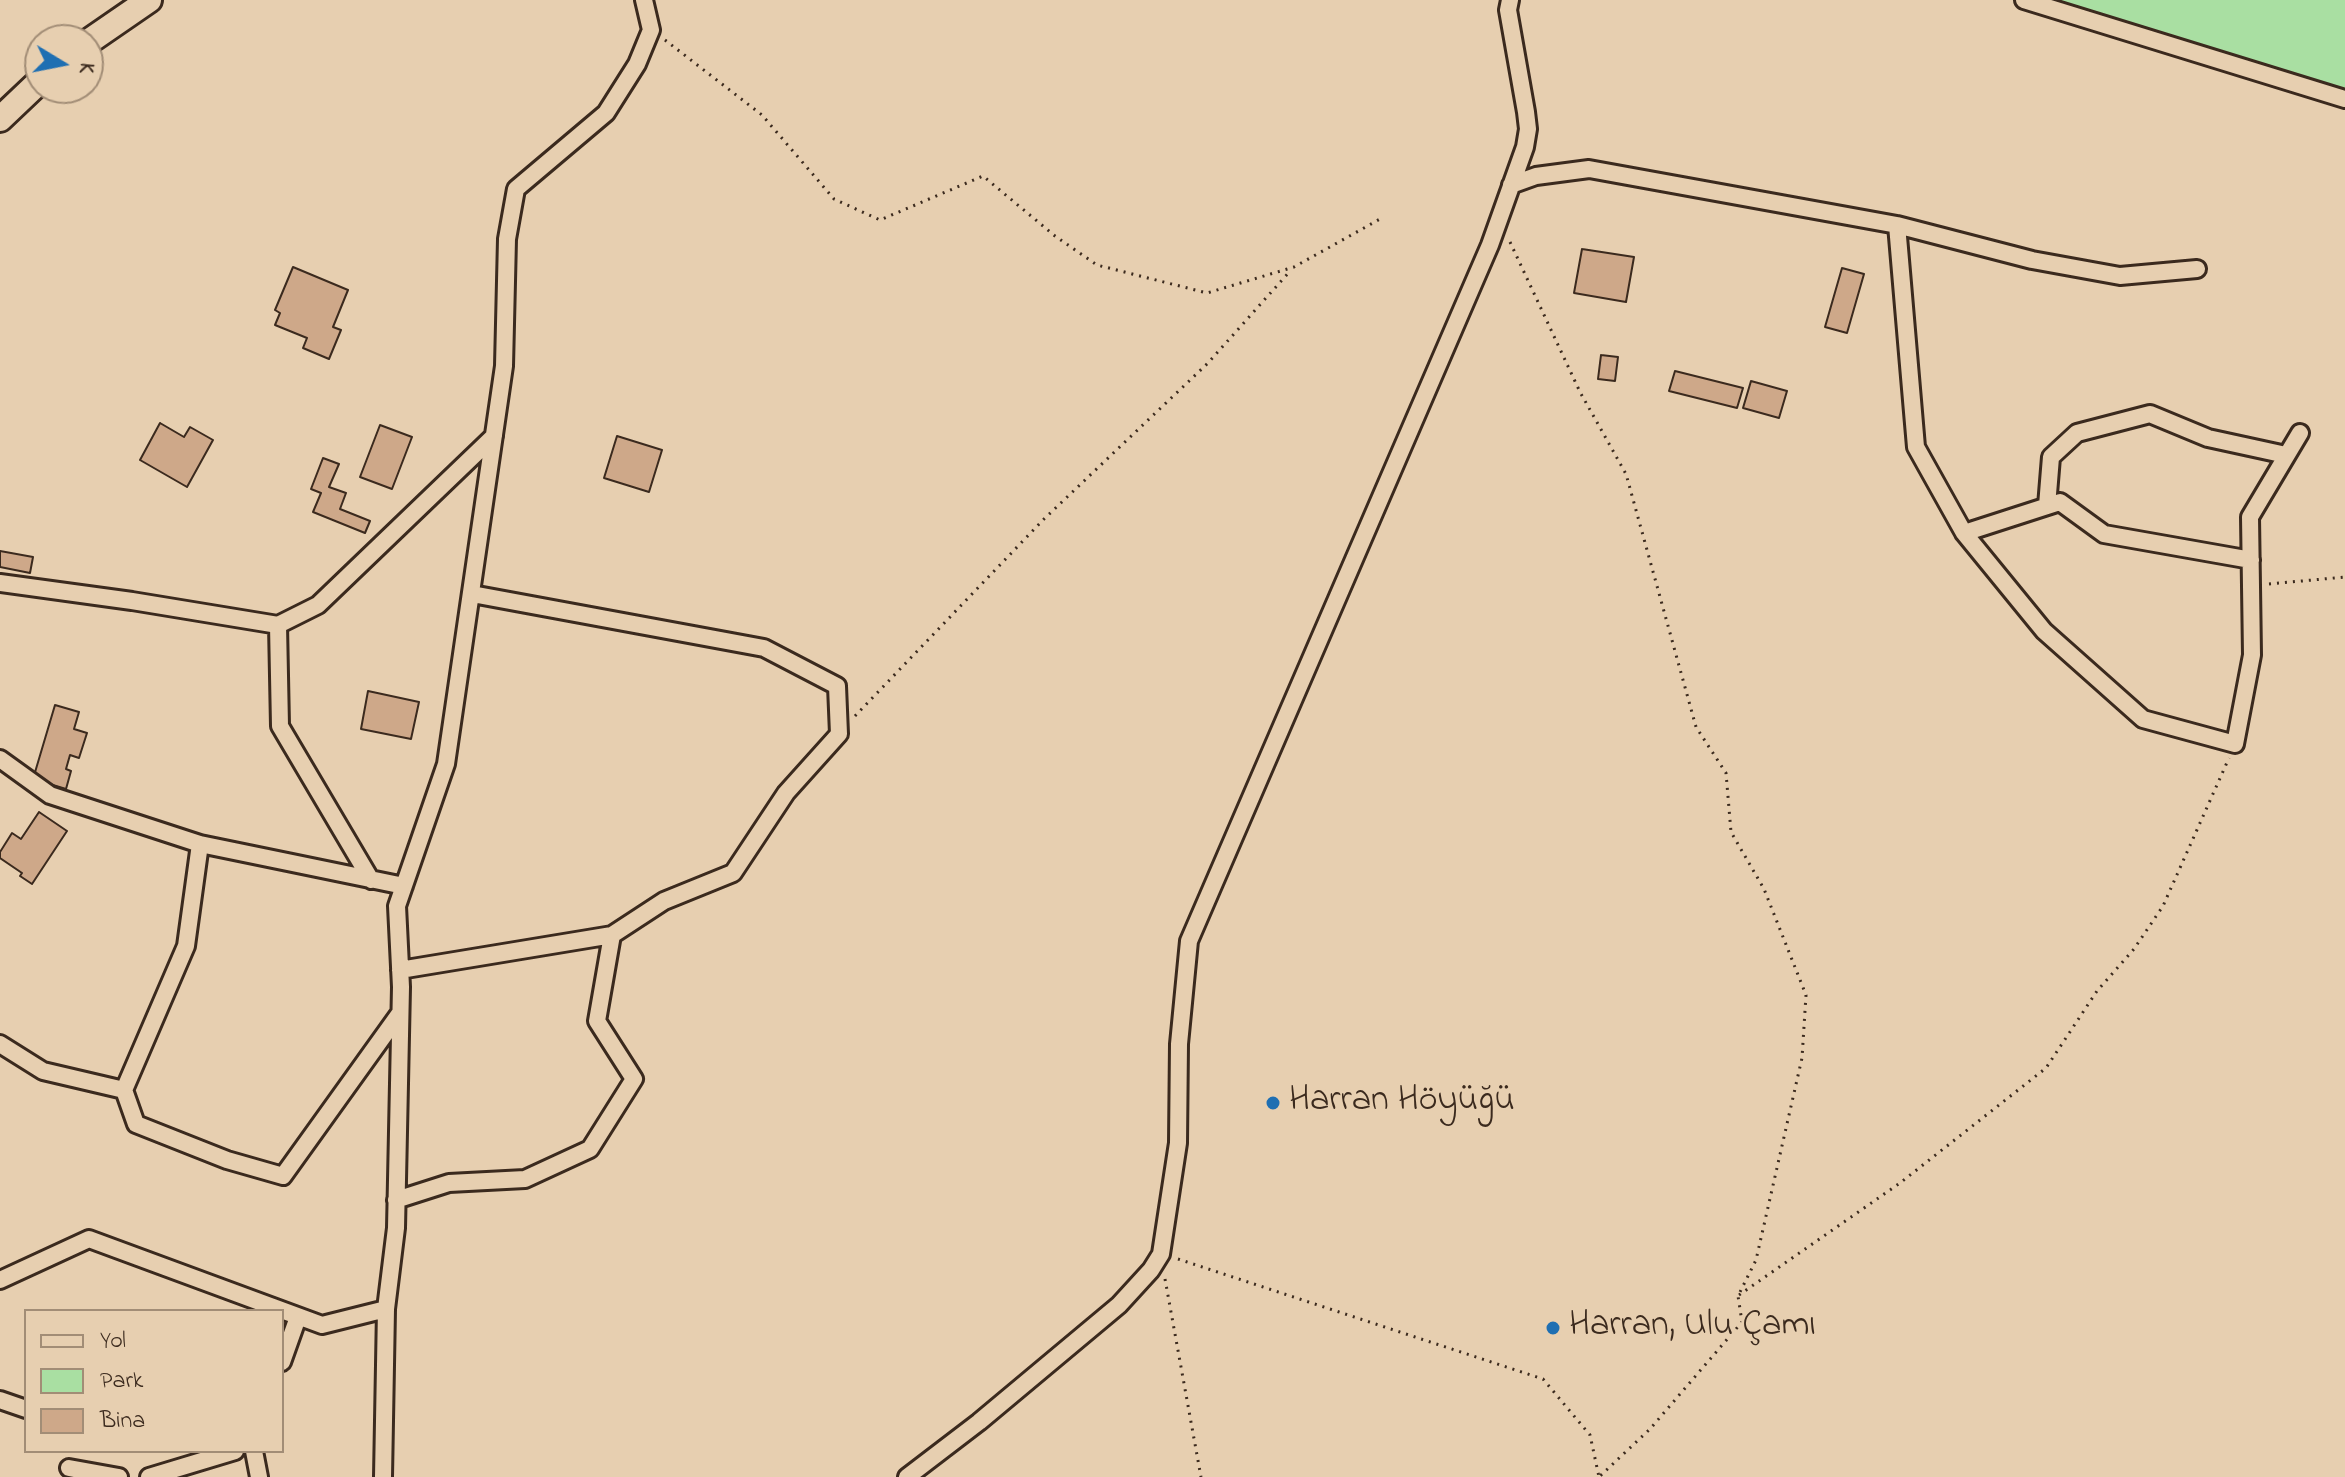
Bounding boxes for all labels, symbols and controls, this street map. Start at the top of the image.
north arrow [24,24,104,104]
text: K [69,60,102,76]
place label: Harran Höyüğü [1289,1081,1515,1125]
marker: Harran Höyüğü [1264,1094,1282,1112]
place label: Harran, Ulu Çamı [1569,1306,1816,1350]
legend [24,1309,284,1453]
marker: Harran, Ulu Çamı [1544,1319,1562,1337]
text: Yol [100,1324,126,1359]
text: Park [100,1364,143,1399]
text: Bina [100,1404,145,1439]

